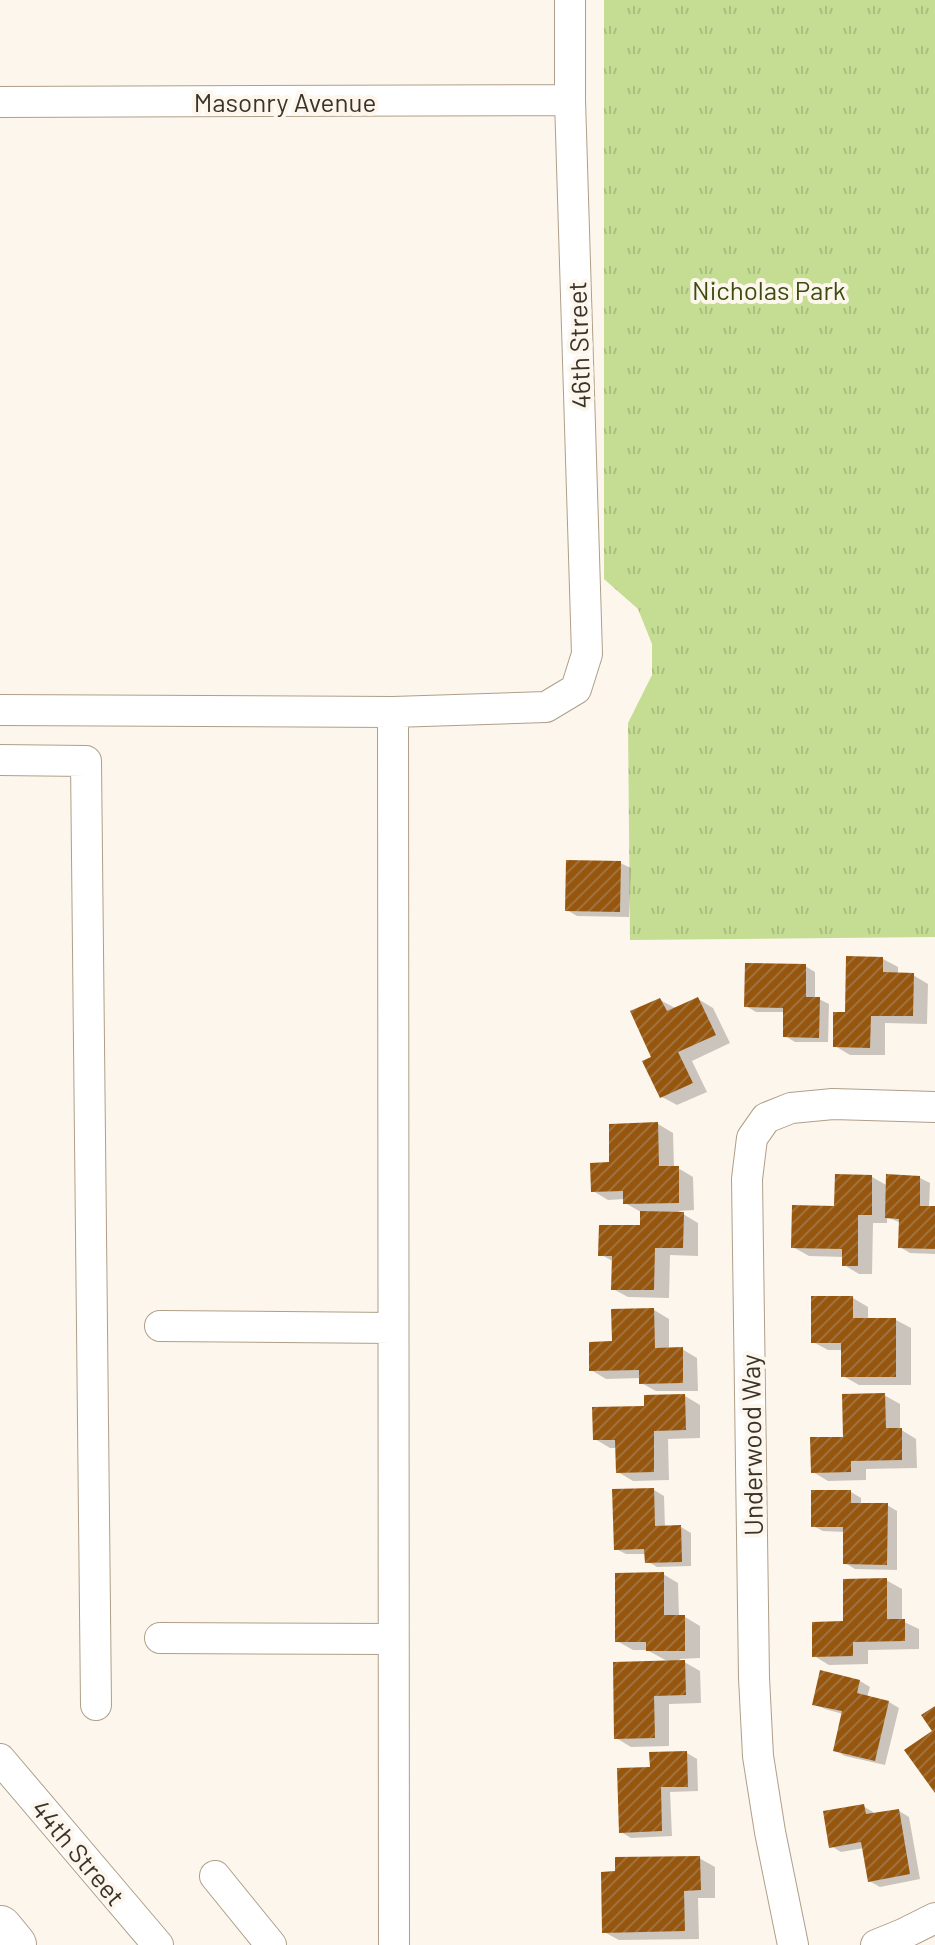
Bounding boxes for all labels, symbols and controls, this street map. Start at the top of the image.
street label: Masonry Avenue [194,86,376,117]
park label: Nicholas Park [692,274,846,305]
street label: 46th Street [560,281,596,409]
street label: Underwood Way [734,1354,768,1536]
street label: 44th Street [26,1793,132,1911]

